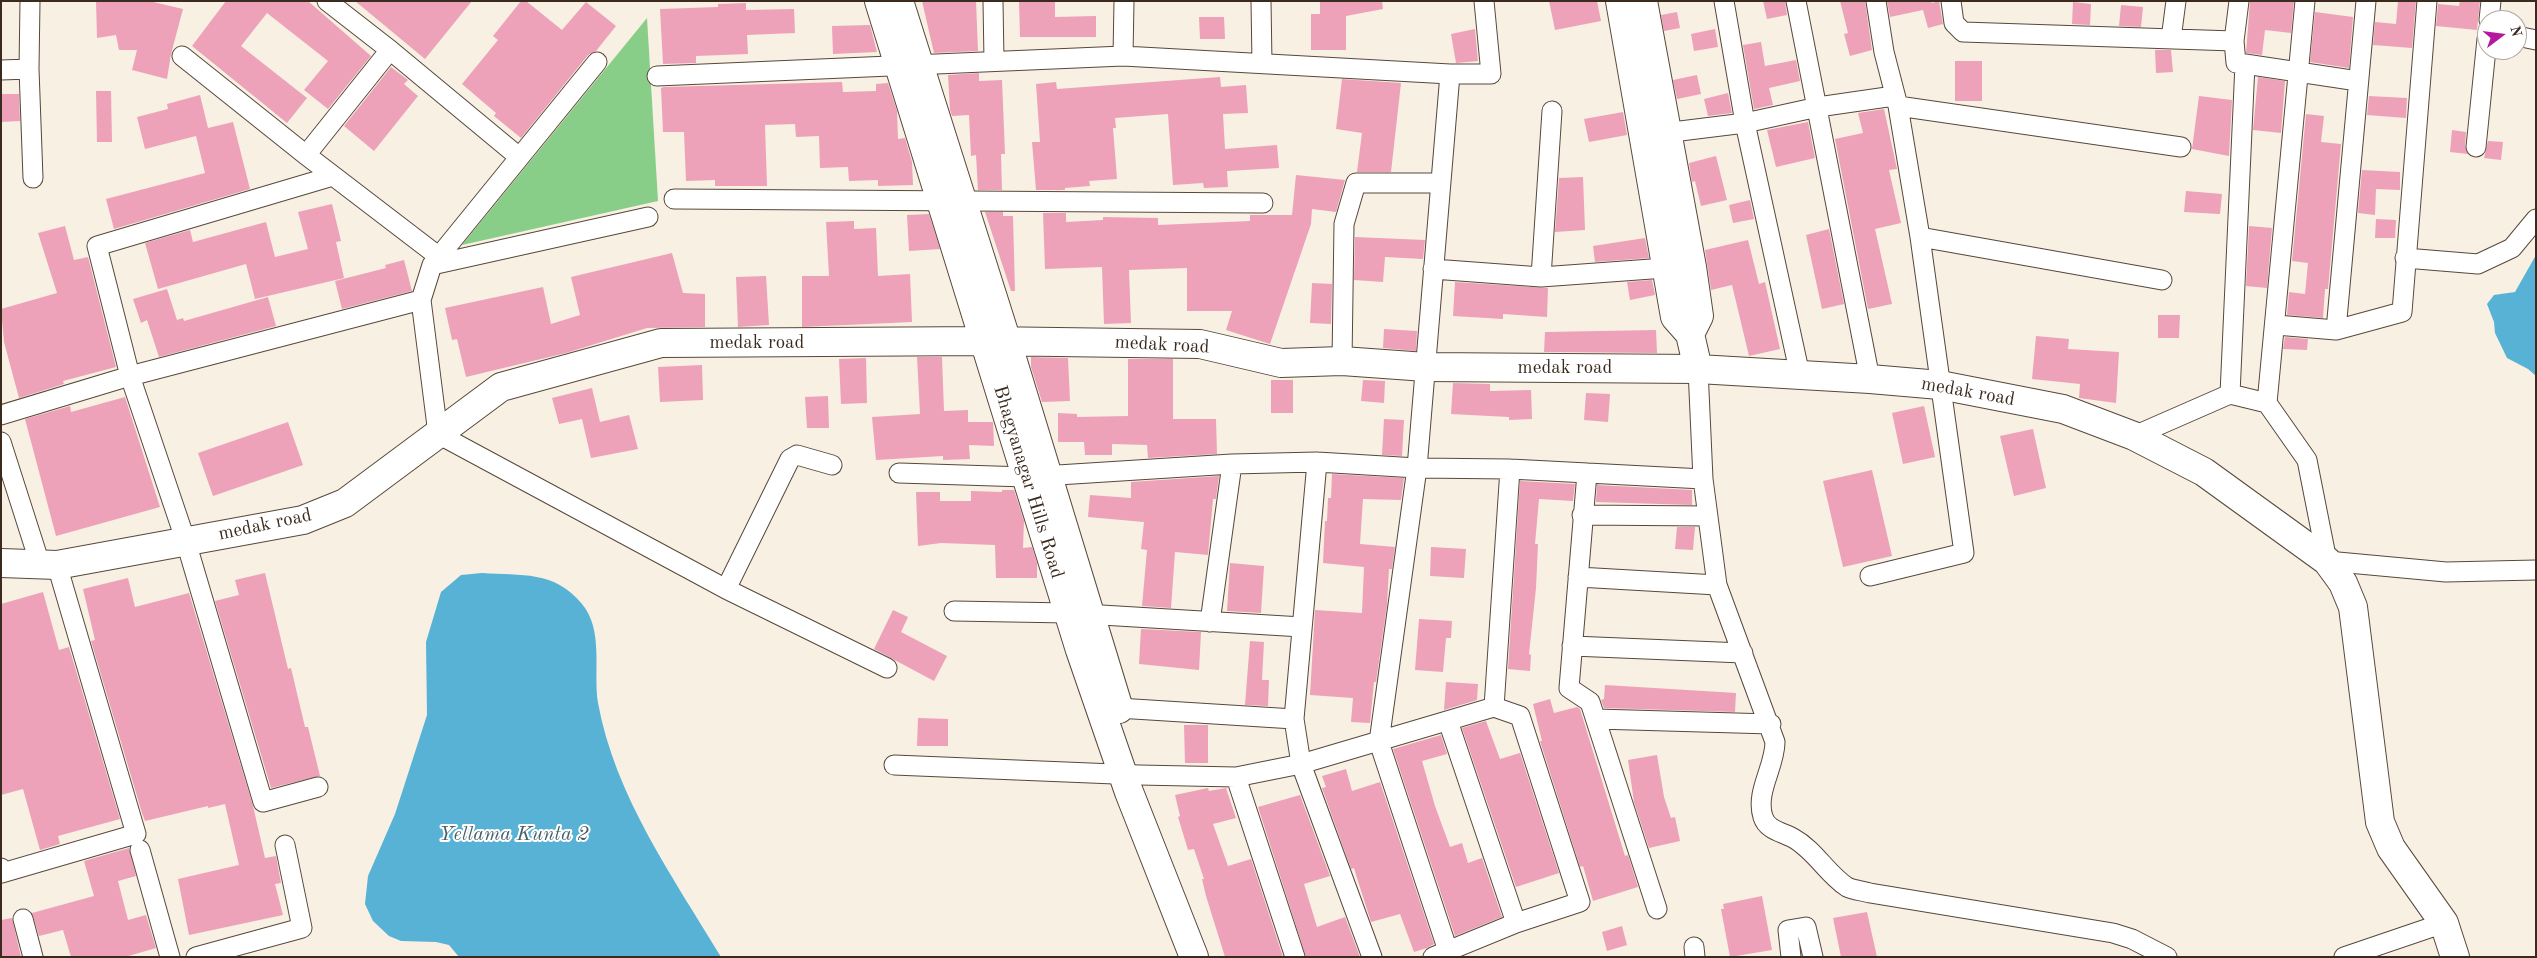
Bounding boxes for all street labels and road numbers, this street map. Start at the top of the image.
street label: medak road [1114,331,1210,359]
street label: medak road [710,332,804,354]
street label: medak road [1518,357,1612,379]
street label: medak road [1919,373,2017,411]
street label: Bhagyanagar Hills Road [988,383,1068,581]
street label: medak road [216,504,314,546]

